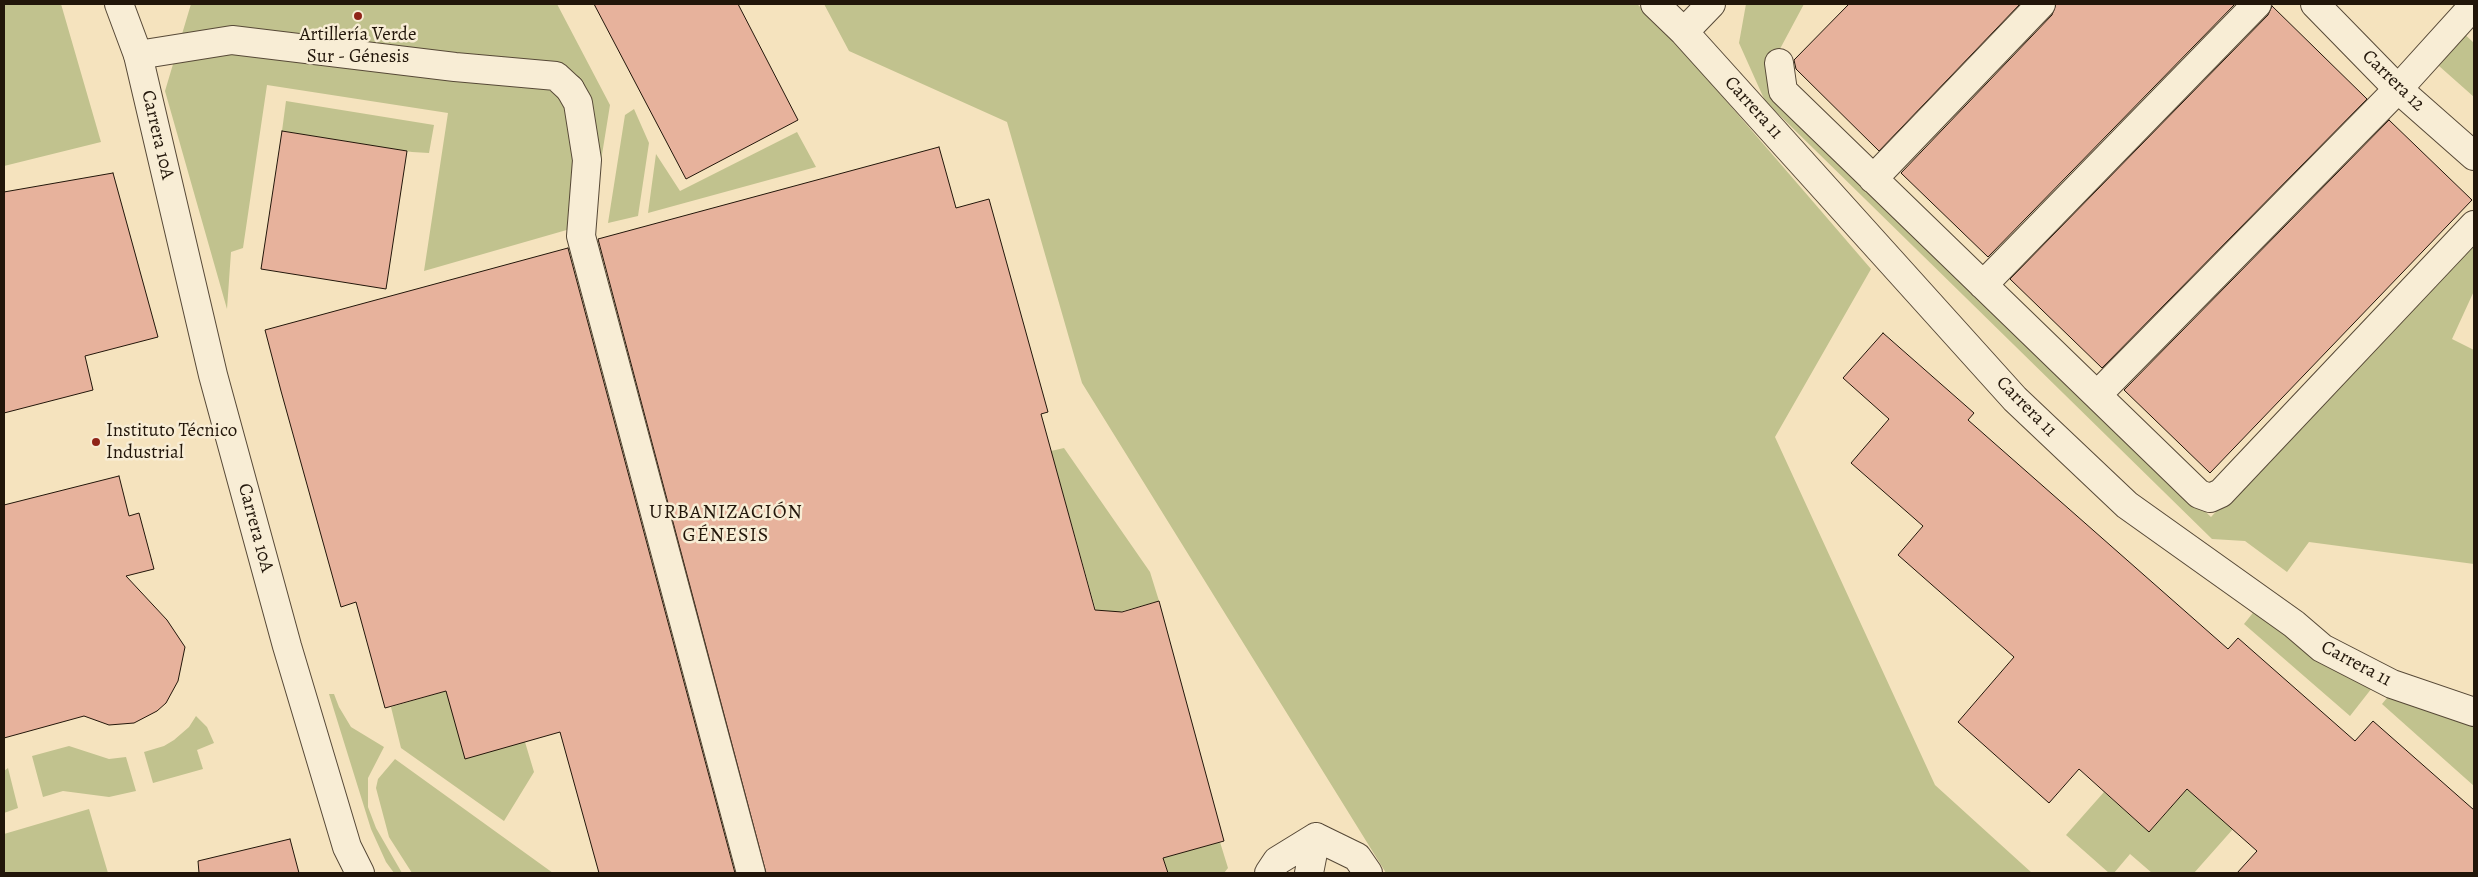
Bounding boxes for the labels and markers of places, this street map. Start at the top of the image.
marker: Artillería Verde Sur - Génesis [352,10,364,22]
place label: Artillería Verde Sur - Génesis [299,24,417,68]
place label: Instituto Técnico Industrial [106,420,237,464]
marker: Instituto Técnico Industrial [90,436,102,448]

